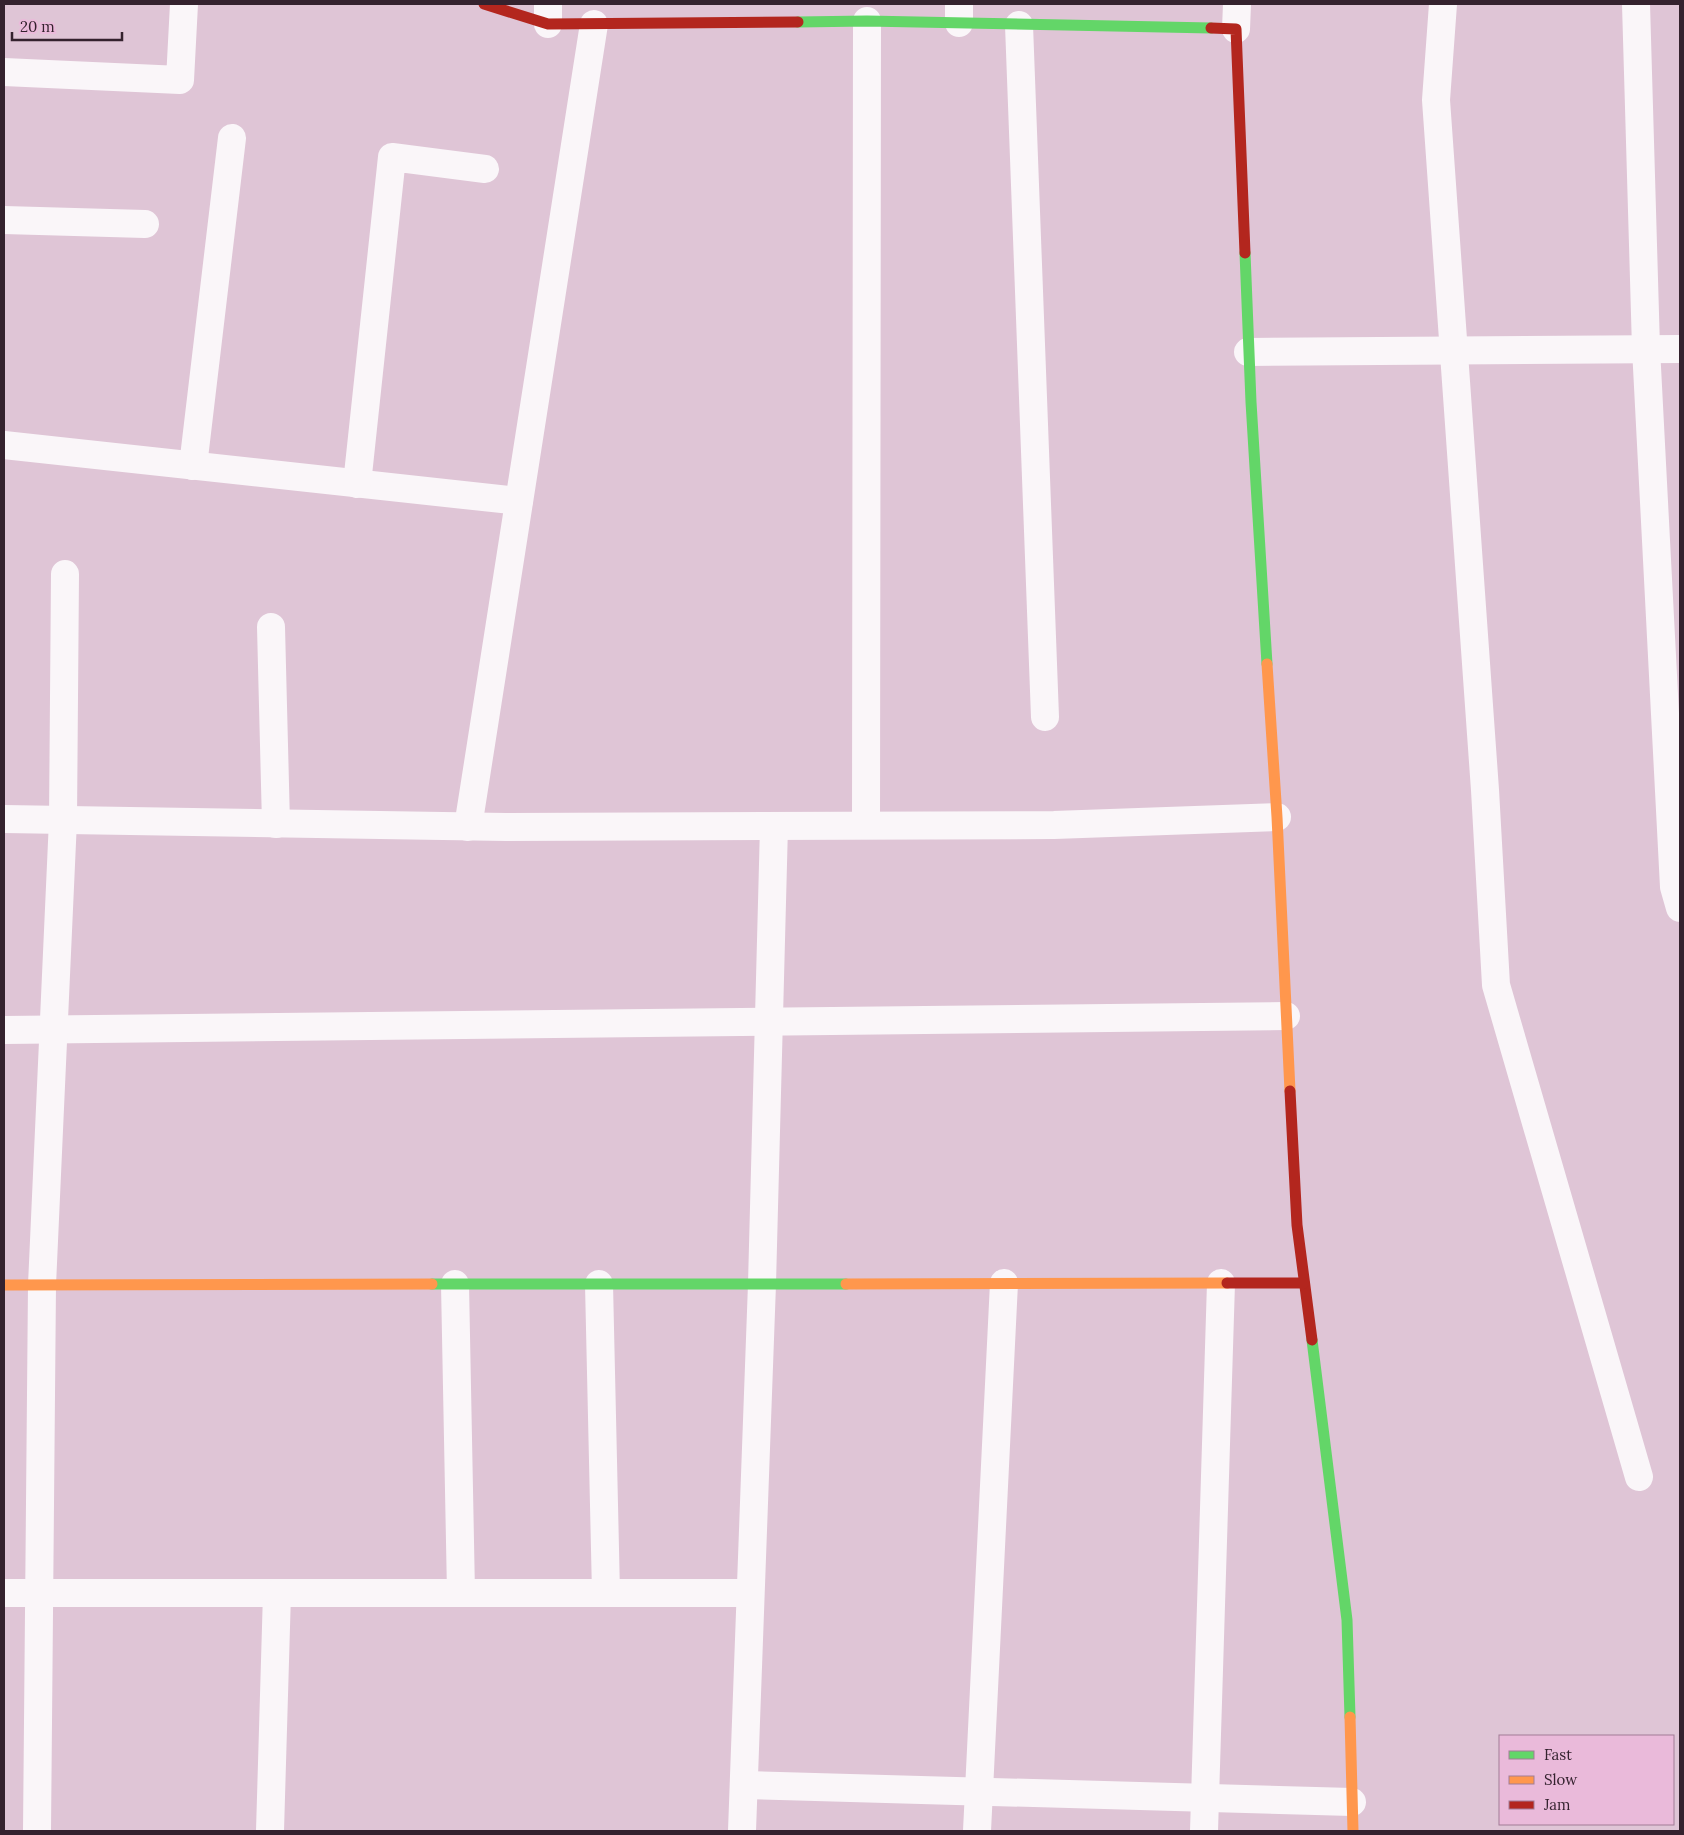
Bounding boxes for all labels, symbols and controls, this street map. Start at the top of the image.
scale bar [12,10,122,42]
text: 20 m [20,17,55,36]
legend [1499,1735,1674,1825]
text: Fast [1544,1745,1572,1764]
text: Slow [1544,1770,1577,1789]
text: Jam [1543,1795,1571,1814]

